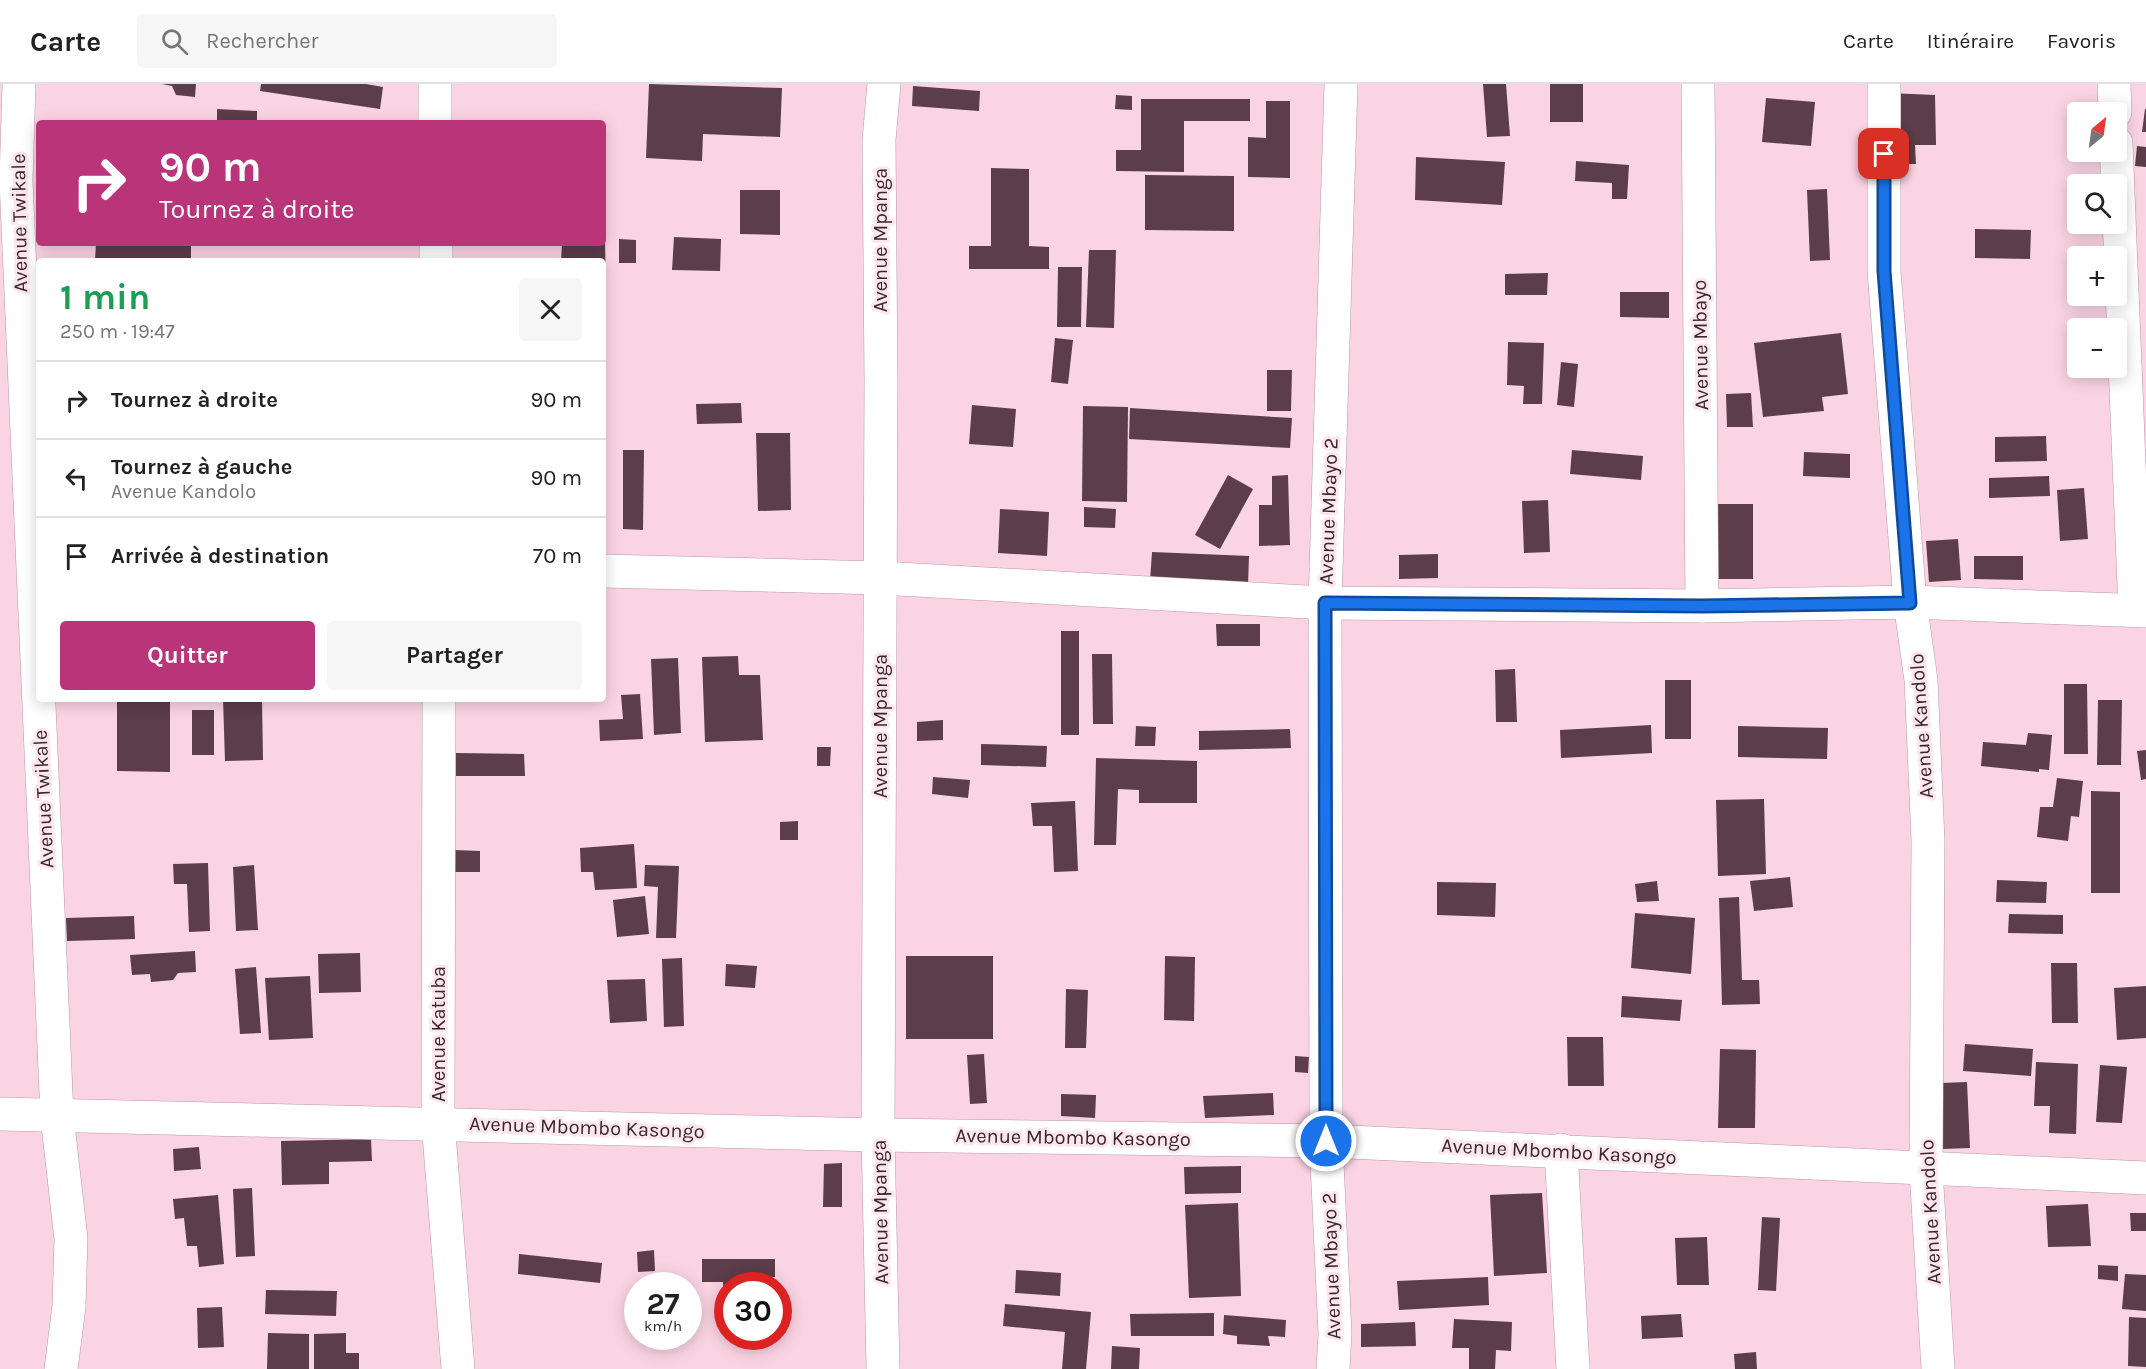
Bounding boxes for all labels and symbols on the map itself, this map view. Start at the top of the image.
north arrow [2067,102,2127,162]
pin [1858,128,1909,179]
street label: Avenue Twikale [7,153,32,293]
street label: Avenue Mpanga [869,168,892,312]
street label: Avenue Mbayo [1688,279,1713,410]
street label: Avenue Mbayo 2 [1314,437,1343,585]
street label: Avenue Kandolo [1905,653,1938,799]
street label: Avenue Mpanga [869,654,892,798]
street label: Avenue Twikale [28,729,59,869]
street label: Avenue Katuba [427,966,450,1102]
position arrow [1294,1109,1358,1173]
street label: Avenue Mbombo Kasongo [469,1112,705,1143]
street label: Avenue Mbombo Kasongo [955,1124,1191,1151]
street label: Avenue Mbombo Kasongo [1441,1134,1677,1169]
street label: Avenue Kandolo [1915,1139,1946,1285]
street label: Avenue Mpanga [868,1140,893,1284]
street label: Avenue Mbayo 2 [1317,1192,1346,1340]
speed limit sign: 30 [714,1272,792,1350]

